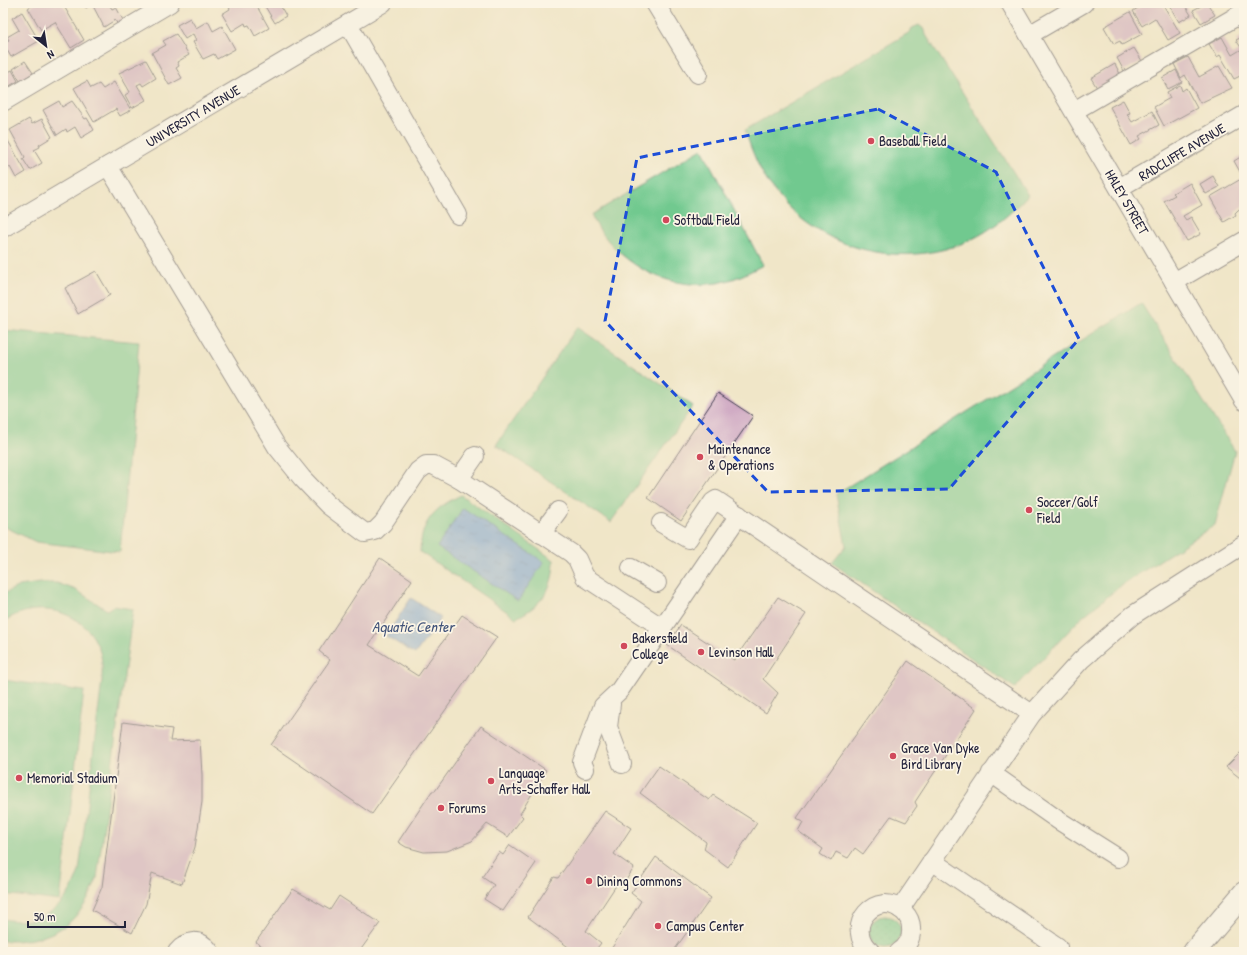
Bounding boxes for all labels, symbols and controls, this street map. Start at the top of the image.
north arrow [26,26,66,66]
text: N [45,47,57,62]
street label: UNIVERSITY AVENUE [142,80,243,151]
street label: RADCLIFFE AVENUE [1135,118,1229,185]
place label: Baseball Field [879,131,947,150]
marker: Baseball Field [866,136,876,146]
street label: HALEY STREET [1101,166,1154,238]
place label: Softball Field [674,210,740,229]
marker: Softball Field [661,215,671,225]
place label: Maintenance & Operations [708,439,774,475]
marker: Maintenance & Operations [695,452,705,462]
place label: Soccer/Golf Field [1036,492,1098,527]
marker: Soccer/Golf Field [1024,505,1034,515]
water label: Aquatic Center [372,616,456,637]
place label: Bakersfield College [632,628,688,664]
marker: Bakersfield College [619,641,629,651]
place label: Levinson Hall [709,642,774,661]
marker: Levinson Hall [696,647,706,657]
place label: Grace Van Dyke Bird Library [901,738,980,774]
marker: Grace Van Dyke Bird Library [888,751,898,761]
place label: Language Arts-Schaffer Hall [499,763,591,798]
place label: Memorial Stadium [27,768,117,787]
marker: Memorial Stadium [14,773,24,783]
marker: Language Arts-Schaffer Hall [486,776,496,786]
place label: Forums [448,798,486,817]
marker: Forums [436,803,446,813]
place label: Dining Commons [597,871,682,891]
marker: Dining Commons [584,876,594,886]
scale bar [28,903,125,929]
text: 50 m [34,908,55,925]
place label: Campus Center [666,916,745,936]
marker: Campus Center [653,921,663,931]

